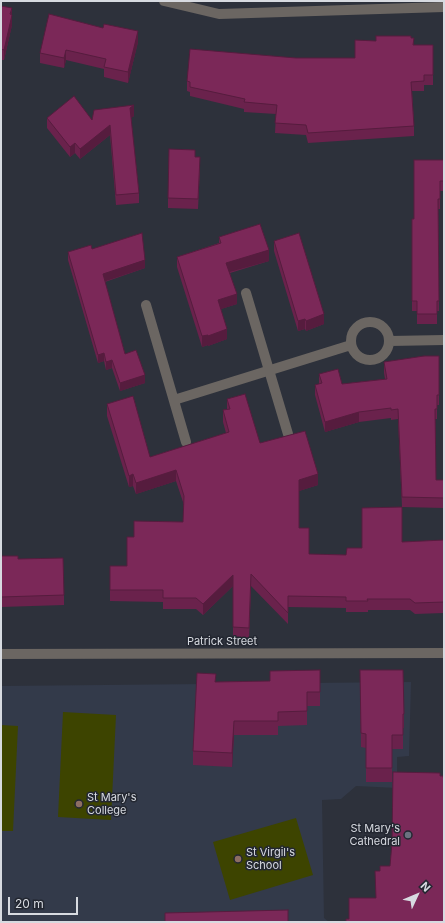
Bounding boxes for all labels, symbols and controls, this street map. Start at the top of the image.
street label: Patrick Street [187,635,257,649]
place label: St Mary's College [87,791,136,817]
marker: St Mary's College [74,799,84,809]
place label: St Mary's Cathedral [350,822,400,848]
marker: St Mary's Cathedral [403,830,413,840]
place label: St Virgil's School [246,846,295,872]
marker: St Virgil's School [233,854,243,864]
north arrow [397,875,437,915]
text: N [418,879,434,895]
scale bar [10,889,80,915]
text: 20 m [15,896,44,911]

